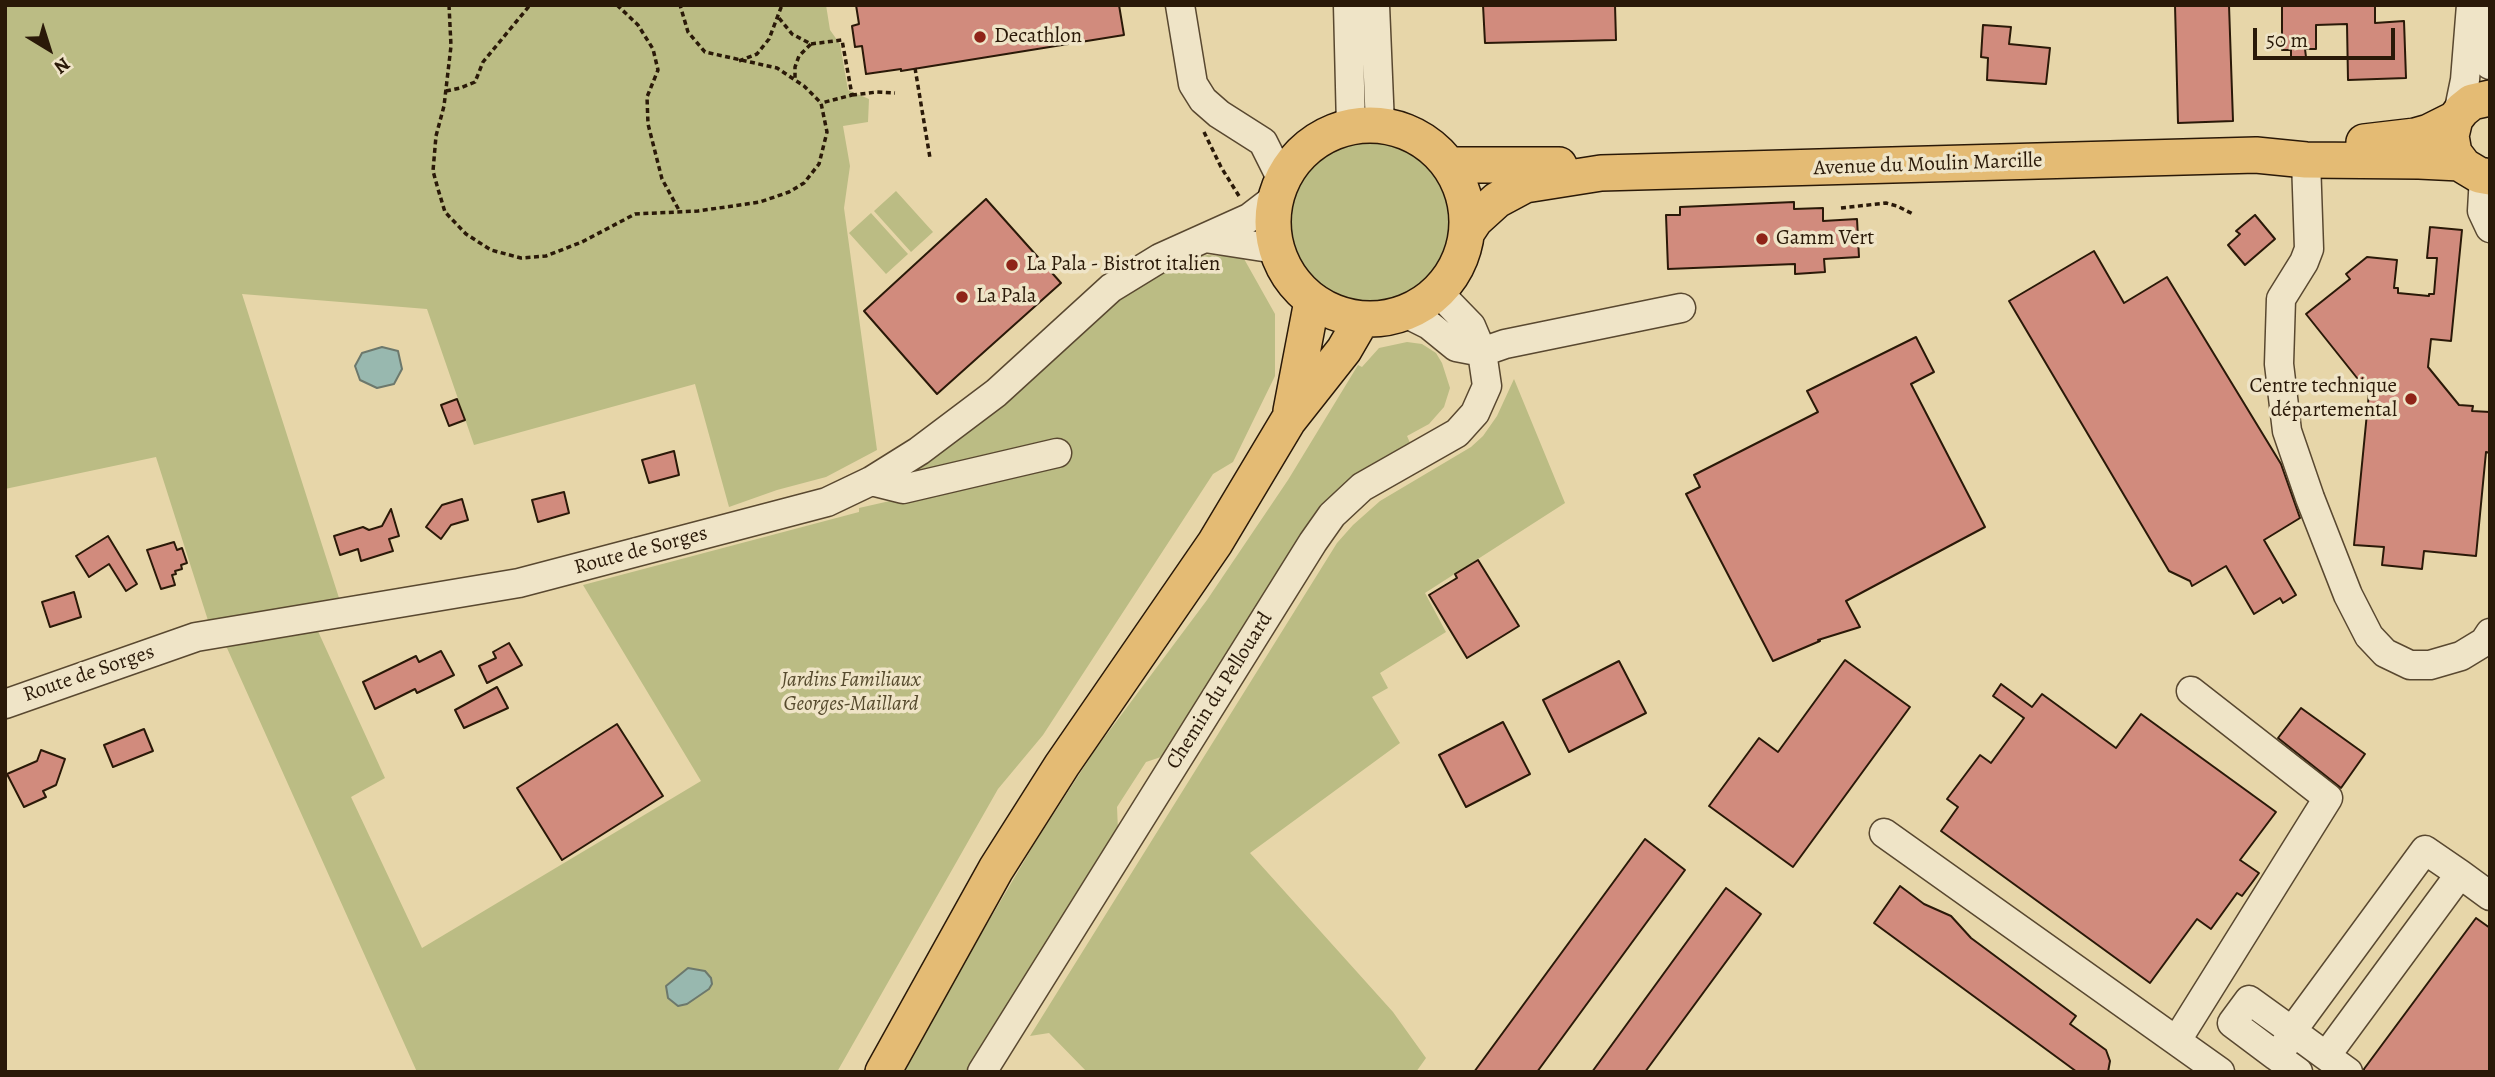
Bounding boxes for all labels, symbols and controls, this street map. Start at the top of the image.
north arrow [14,14,84,84]
scale bar [2257,14,2399,58]
place label: Decathlon [994,24,1082,50]
text: 50 m [2266,26,2308,54]
marker: Decathlon [972,29,988,45]
text: N [48,51,75,80]
street label: Avenue du Moulin Marcille [1813,148,2043,182]
place label: Gamm Vert [1776,226,1874,252]
marker: Gamm Vert [1754,231,1770,247]
place label: La Pala - Bistrot italien [1026,252,1220,278]
marker: La Pala - Bistrot italien [1004,257,1020,273]
place label: La Pala [976,284,1036,310]
marker: La Pala [954,289,970,305]
place label: Centre technique départemental [2250,374,2397,424]
marker: Centre technique départemental [2403,391,2419,407]
street label: Route de Sorges [572,521,710,581]
street label: Chemin du Pellouard [1161,608,1279,774]
street label: Route de Sorges [20,640,158,708]
park label: Jardins Familiaux Georges-Maillard [781,668,921,718]

